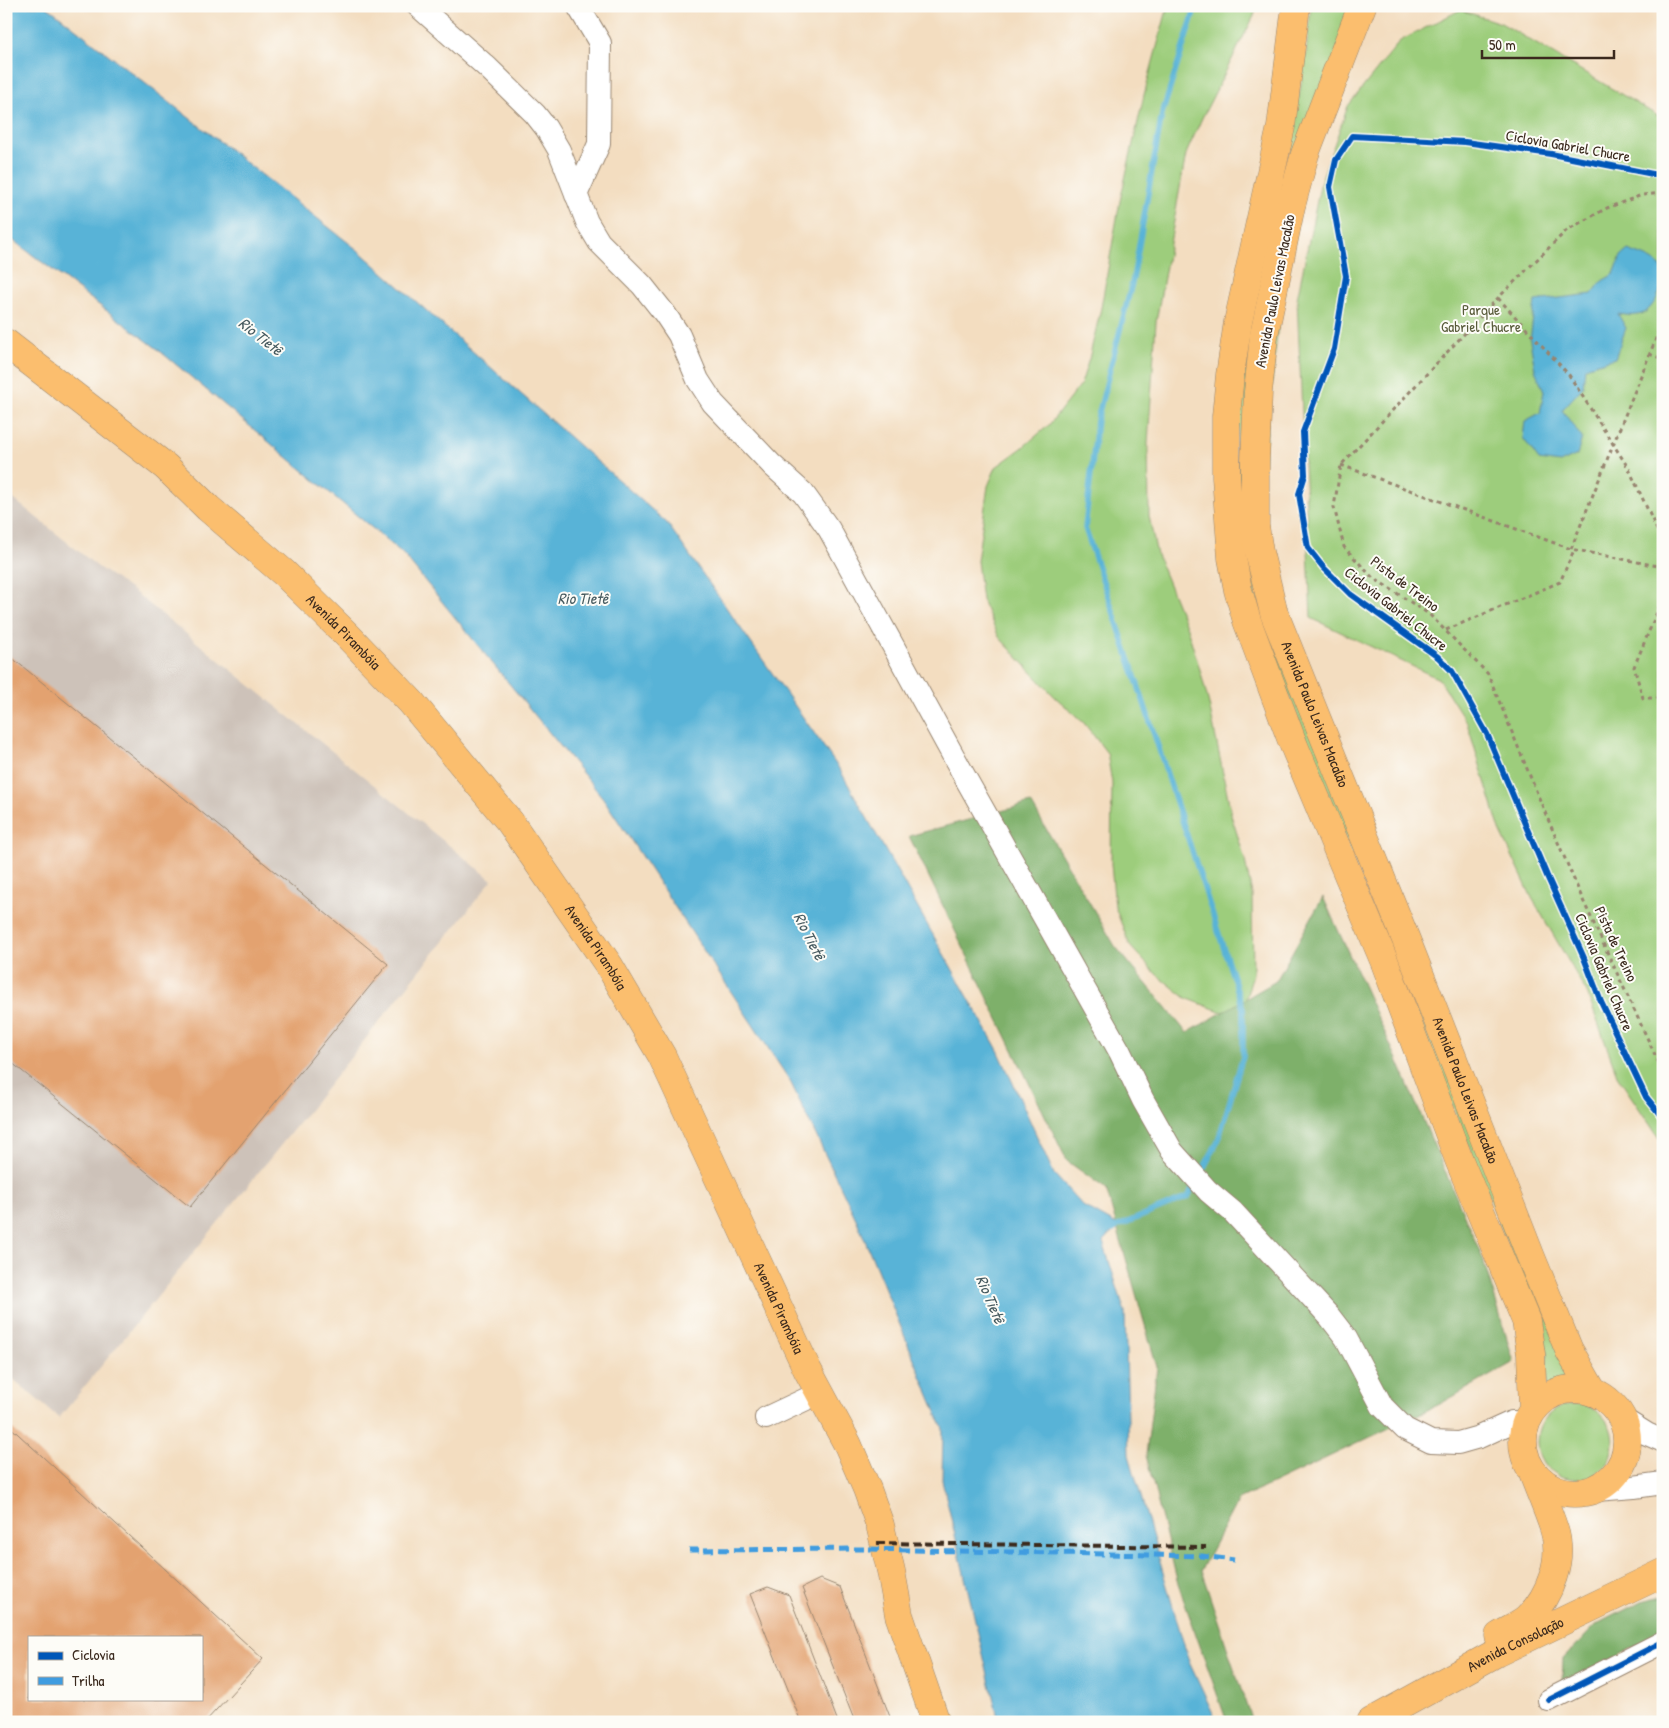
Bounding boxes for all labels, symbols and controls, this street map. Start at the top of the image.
scale bar [1482,28,1614,60]
text: 50 m [1489,34,1516,55]
street label: Ciclovia Gabriel Chucre [1504,124,1632,167]
street label: Avenida Paulo Leivas Macalão [1249,213,1300,369]
park label: Parque Gabriel Chucre [1441,299,1521,337]
water label: Rio Tietê [234,312,289,361]
street label: Pista de Treino [1367,551,1444,616]
street label: Ciclovia Gabriel Chucre [1340,562,1452,656]
water label: Rio Tietê [558,587,610,609]
street label: Avenida Pirambóia [302,589,386,674]
street label: Avenida Paulo Leivas Macalão [1276,638,1354,790]
street label: Avenida Pirambóia [560,900,632,994]
street label: Pista de Treino [1590,903,1643,985]
water label: Rio Tietê [789,909,832,965]
street label: Ciclovia Gabriel Chucre [1570,910,1639,1034]
street label: Avenida Paulo Leivas Macalão [1428,1014,1504,1166]
street label: Avenida Pirambóia [749,1259,810,1357]
water label: Rio Tietê [971,1272,1012,1328]
street label: Avenida Consolação [1463,1611,1567,1677]
legend [28,1636,202,1700]
text: Ciclovia [72,1644,115,1665]
text: Trilha [72,1670,104,1691]

